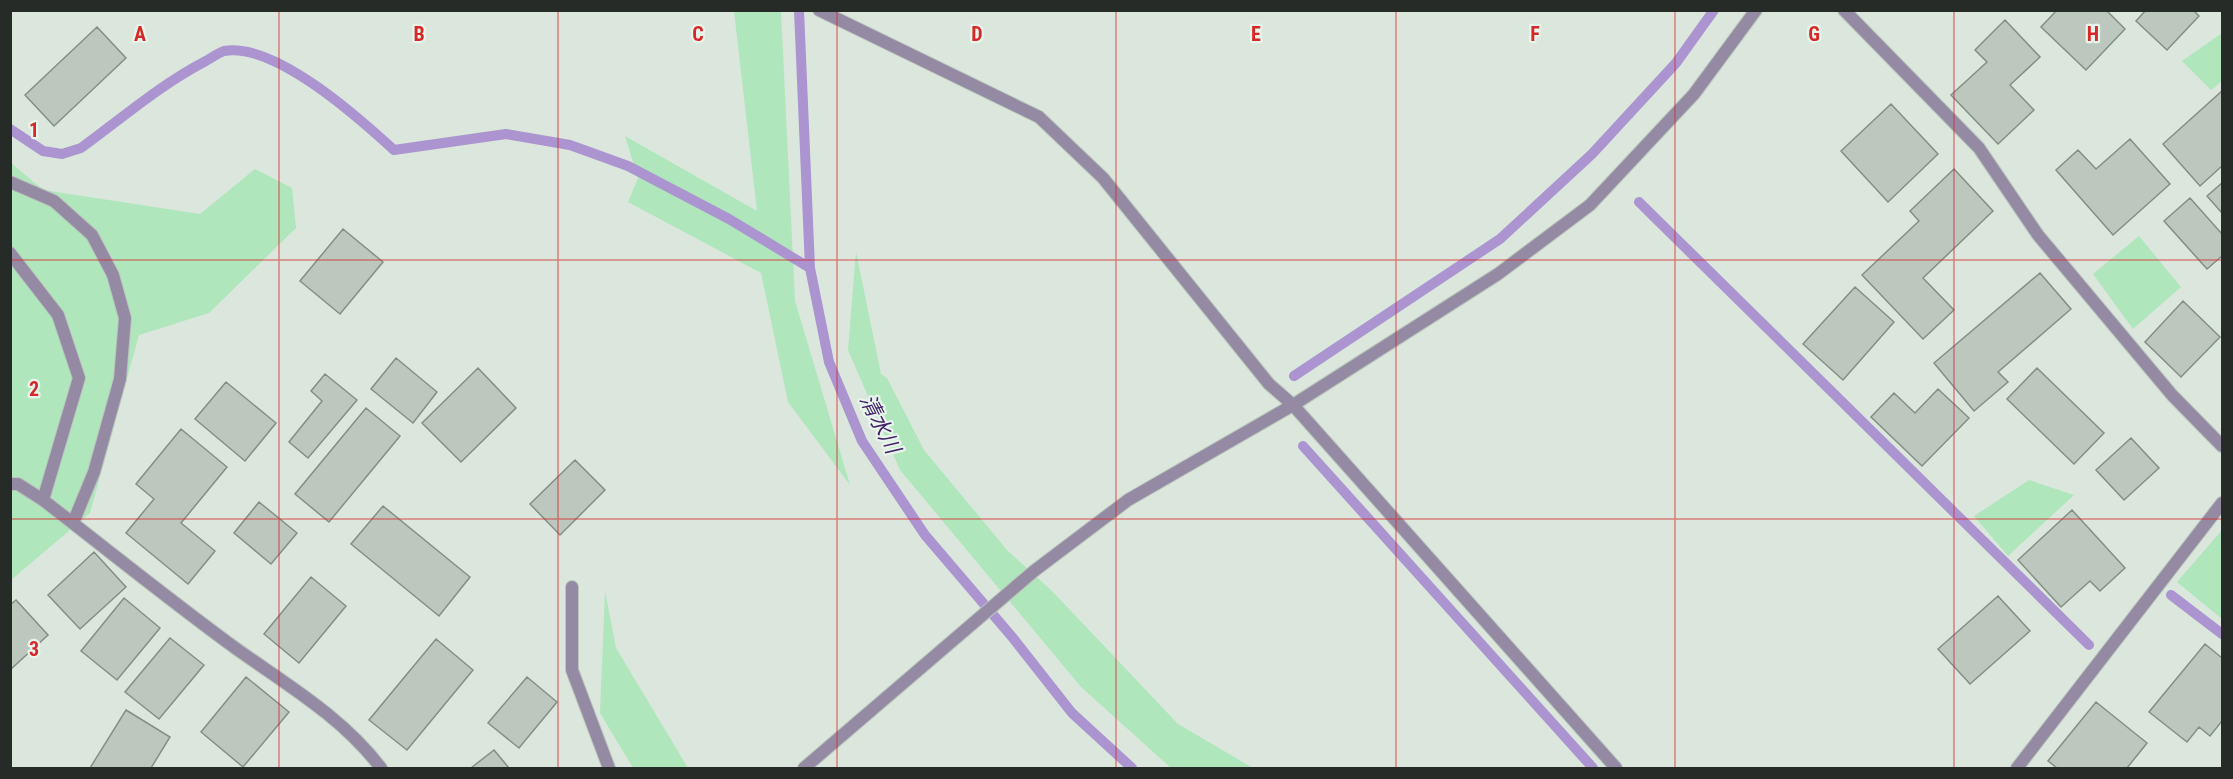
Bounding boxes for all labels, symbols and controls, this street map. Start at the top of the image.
text: A [134,22,146,46]
text: B [413,22,425,46]
text: C [692,22,704,46]
text: D [971,22,983,46]
text: E [1251,22,1261,46]
text: F [1530,22,1540,46]
text: G [1808,22,1820,46]
text: H [2087,22,2099,46]
text: 1 [29,118,39,142]
text: 2 [29,377,39,401]
water label: 清水川 [855,390,906,459]
text: 3 [29,637,39,661]

